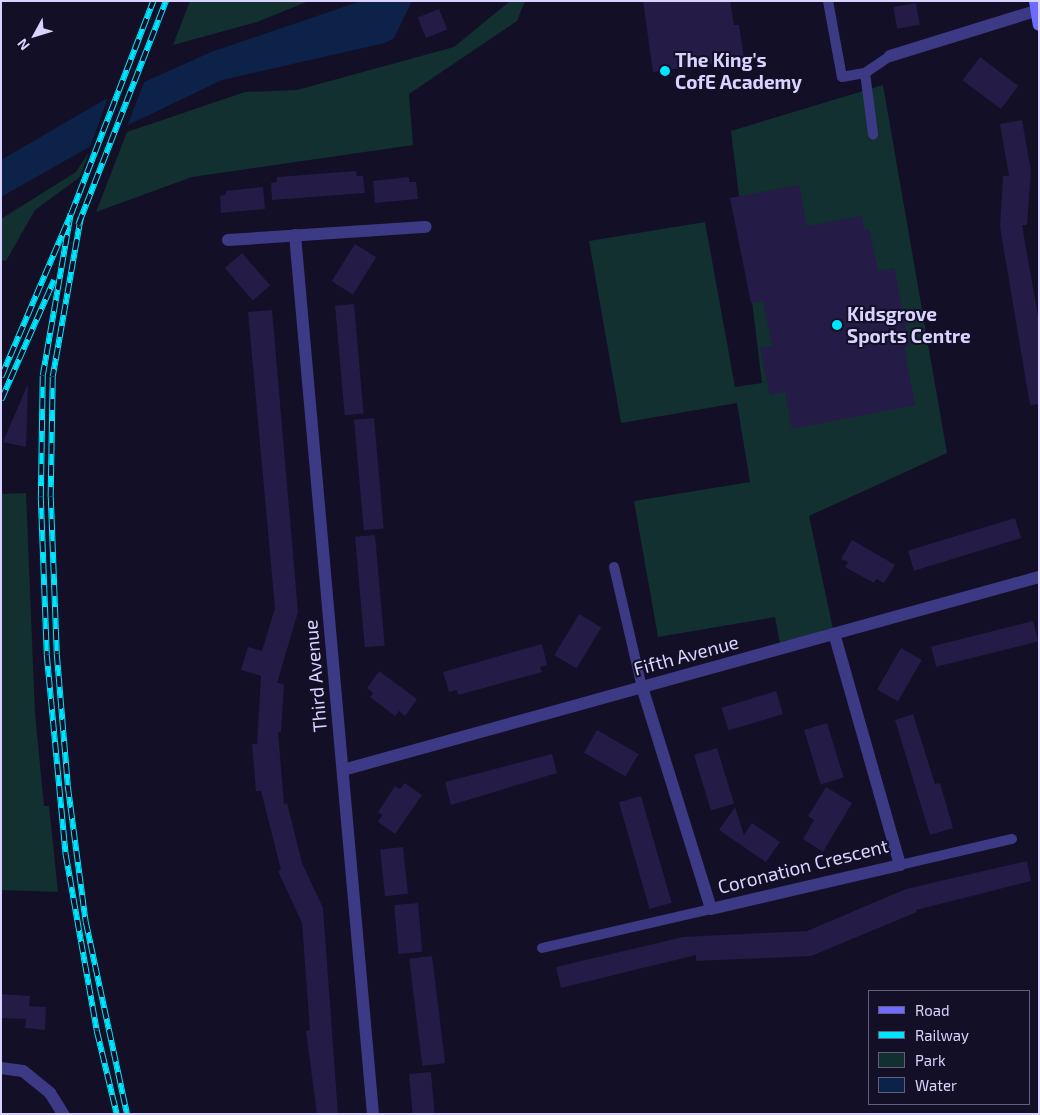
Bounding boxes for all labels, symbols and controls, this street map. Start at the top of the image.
north arrow [10,10,60,60]
text: N [13,35,33,54]
place label: The King's CofE Academy [675,49,803,93]
marker: The King's CofE Academy [659,65,671,77]
place label: Kidsgrove Sports Centre [847,303,971,347]
marker: Kidsgrove Sports Centre [831,319,843,331]
street label: Third Avenue [299,619,331,733]
street label: Fifth Avenue [631,630,741,680]
street label: Coronation Crescent [715,834,891,898]
legend [868,990,1030,1105]
text: Road [915,1001,950,1019]
text: Railway [915,1026,969,1044]
text: Park [915,1051,946,1069]
text: Water [915,1076,957,1094]

